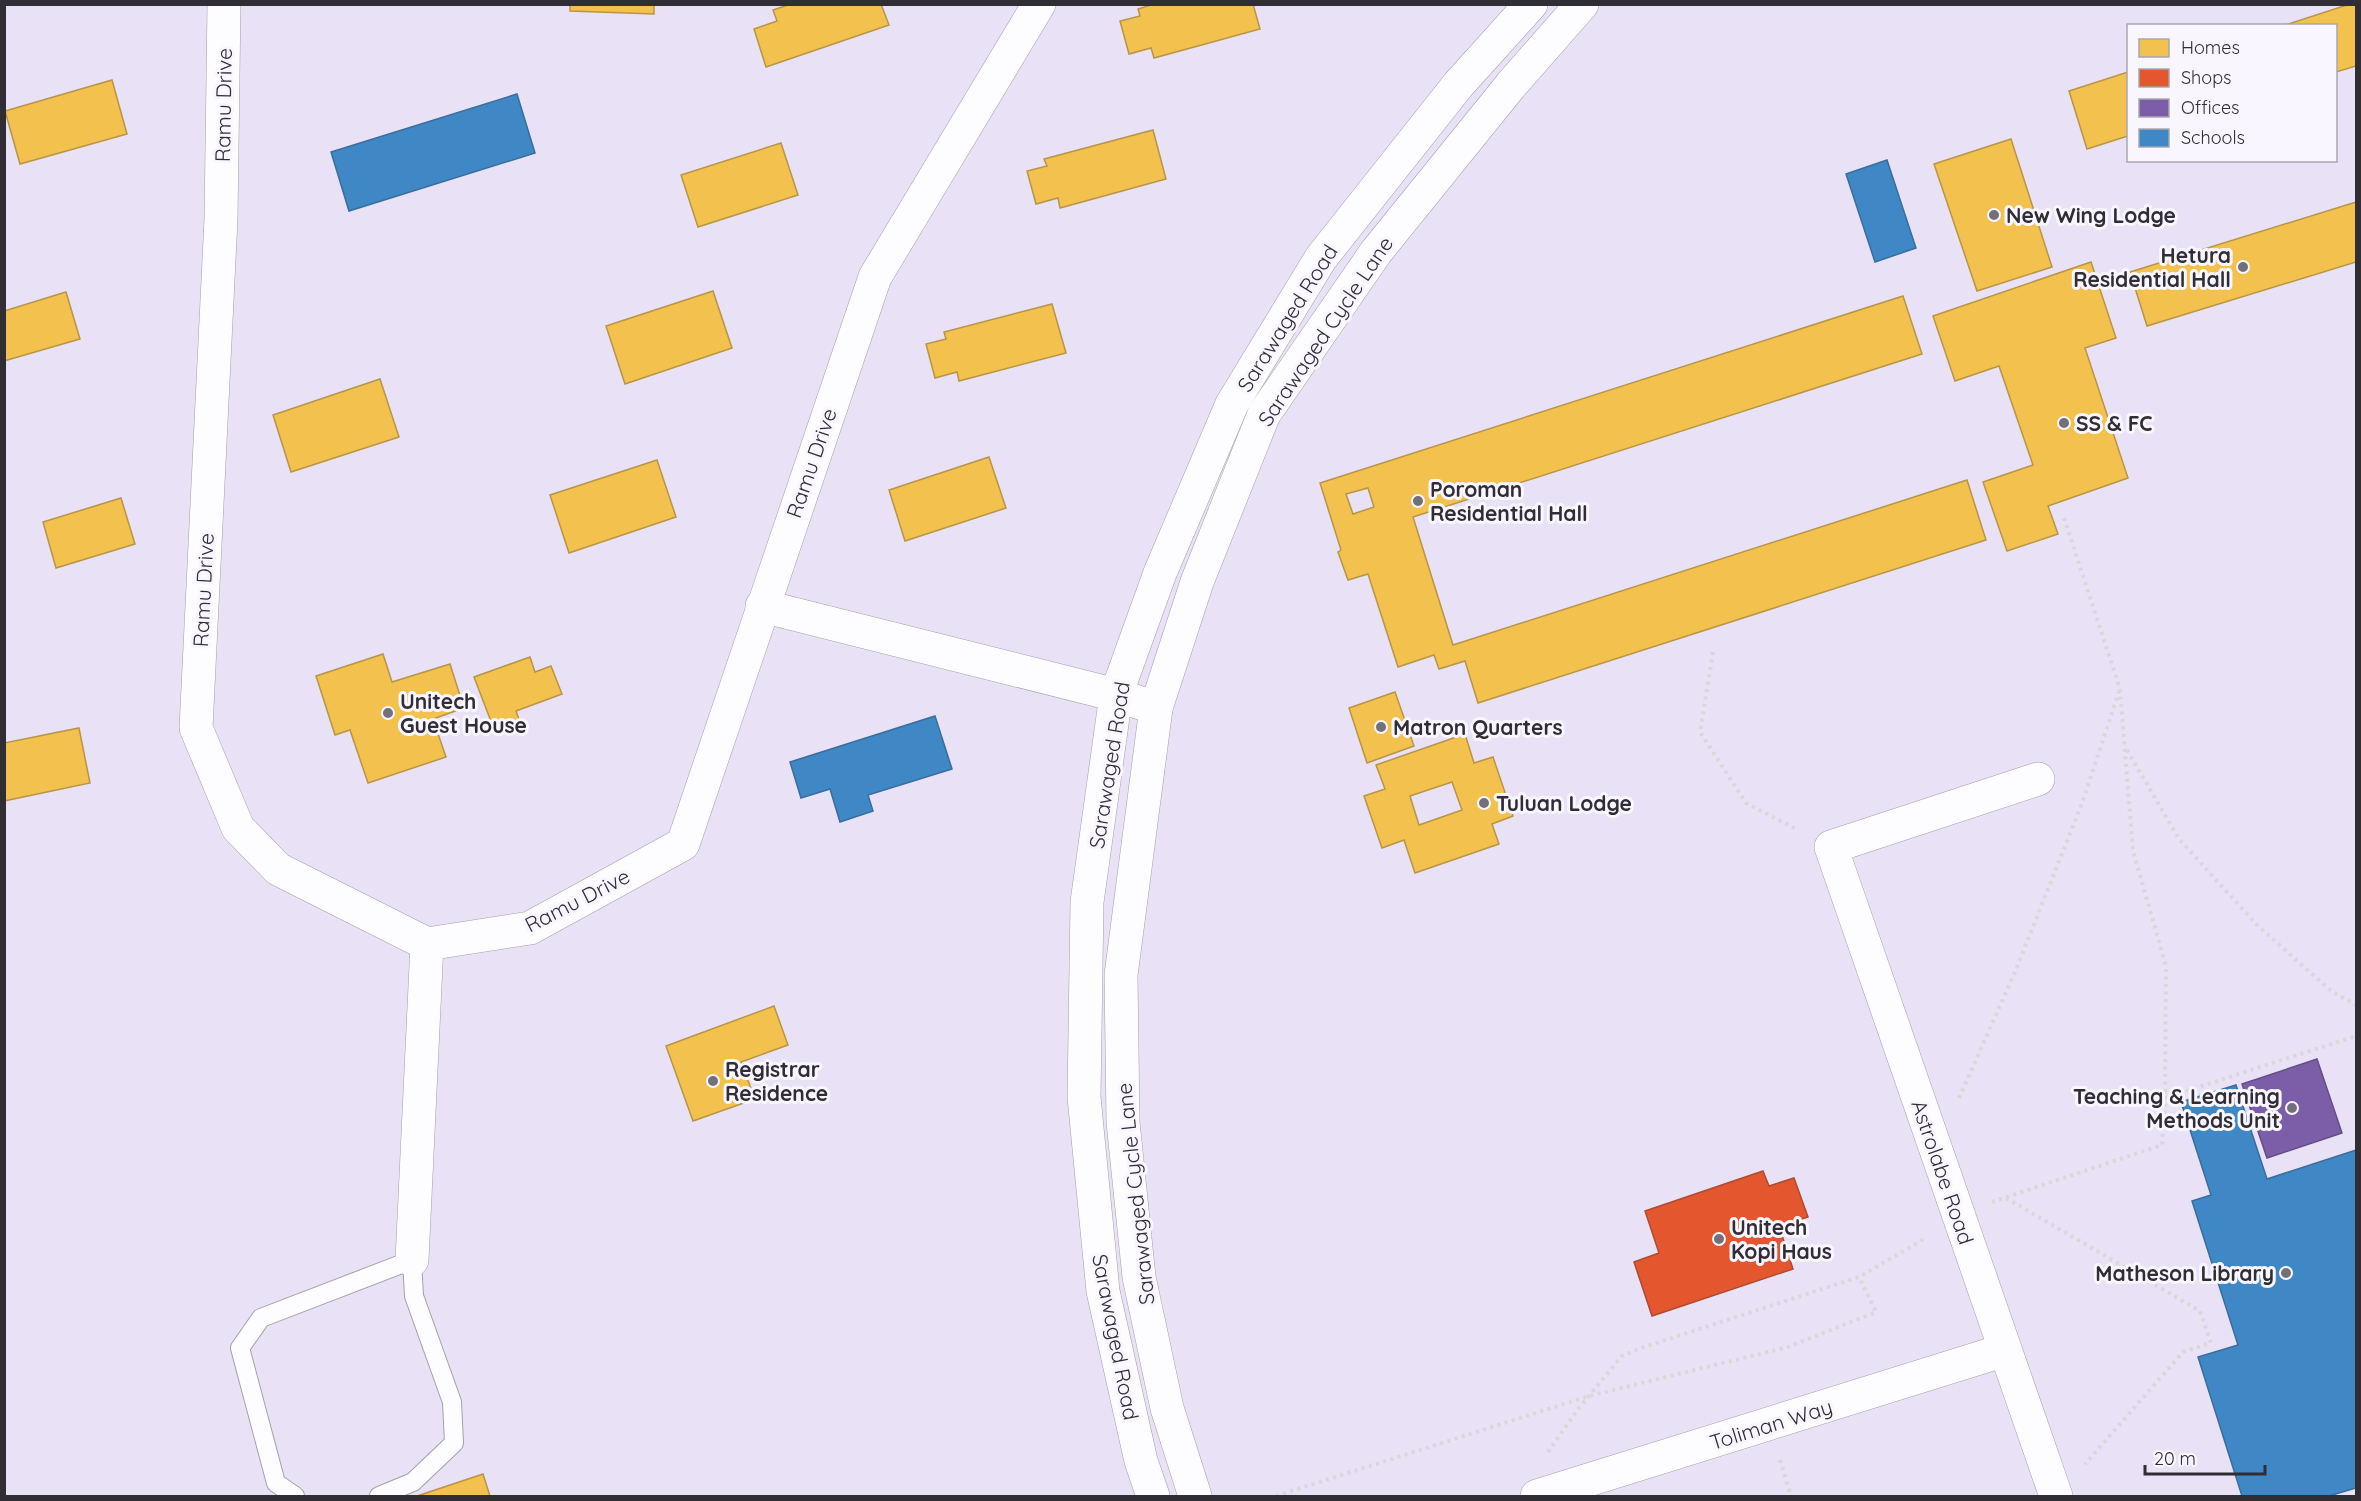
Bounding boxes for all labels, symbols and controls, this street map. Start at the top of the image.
legend [2127,24,2337,162]
text: Homes [2181,36,2240,59]
street label: Ramu Drive [209,48,237,162]
text: Shops [2181,66,2232,89]
text: Offices [2181,96,2240,119]
text: Schools [2181,126,2245,149]
place label: New Wing Lodge [2006,202,2176,228]
marker: New Wing Lodge [1987,208,2001,222]
street label: Sarawaged Cycle Lane [1252,231,1398,431]
street label: Sarawaged Road [1231,240,1343,396]
place label: Hetura Residential Hall [2073,242,2231,292]
marker: Hetura Residential Hall [2236,260,2250,274]
street label: Ramu Drive [780,405,842,521]
place label: SS & FC [2076,410,2153,436]
marker: SS & FC [2057,416,2071,430]
place label: Poroman Residential Hall [1430,476,1588,526]
marker: Poroman Residential Hall [1411,494,1425,508]
street label: Ramu Drive [187,532,219,648]
street label: Sarawaged Road [1083,680,1135,850]
place label: Unitech Guest House [400,688,527,738]
marker: Unitech Guest House [381,706,395,720]
place label: Matron Quarters [1393,714,1563,740]
marker: Matron Quarters [1374,720,1388,734]
place label: Tuluan Lodge [1496,790,1632,816]
marker: Tuluan Lodge [1477,796,1491,810]
street label: Ramu Drive [520,862,634,938]
place label: Registrar Residence [725,1056,828,1106]
marker: Registrar Residence [706,1074,720,1088]
street label: Sarawaged Cycle Lane [1110,1082,1160,1306]
place label: Teaching & Learning Methods Unit [2073,1083,2280,1133]
street label: Astrolabe Road [1906,1096,1980,1248]
marker: Teaching & Learning Methods Unit [2285,1101,2299,1115]
place label: Unitech Kopi Haus [1731,1214,1832,1264]
marker: Unitech Kopi Haus [1712,1232,1726,1246]
street label: Sarawaged Road [1087,1252,1145,1422]
place label: Matheson Library [2095,1260,2274,1286]
marker: Matheson Library [2279,1266,2293,1280]
street label: Toliman Way [1707,1393,1835,1455]
scale bar [2145,1438,2265,1476]
text: 20 m [2154,1447,2196,1470]

